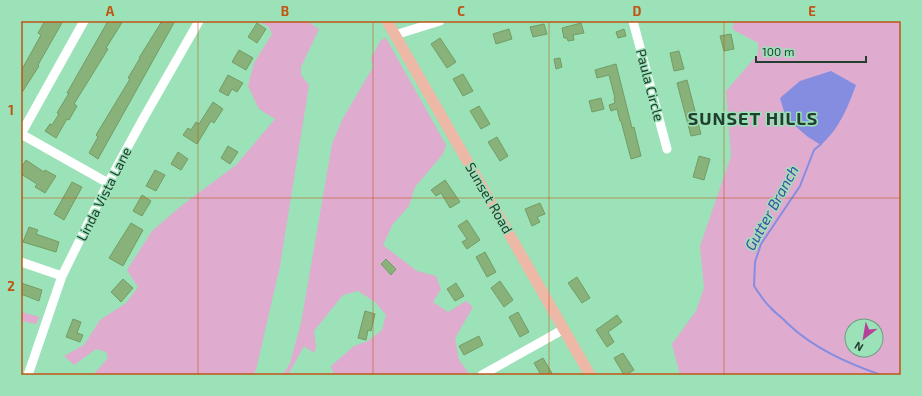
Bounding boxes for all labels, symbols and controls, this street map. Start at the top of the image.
text: A [106,3,115,19]
text: B [281,3,289,19]
text: C [457,3,465,19]
text: D [633,3,642,19]
text: E [808,3,816,19]
scale bar [756,38,866,64]
text: 100 m [762,44,794,58]
street label: Paula Circle [633,47,668,123]
text: 1 [8,102,14,118]
district label: SUNSET HILLS [688,107,818,129]
street label: Linda Vista Lane [73,144,135,244]
street label: Sunset Road [462,159,517,236]
water label: Gutter Branch [740,162,802,253]
text: 2 [7,278,15,294]
north arrow [844,318,884,358]
text: N [852,339,865,355]

